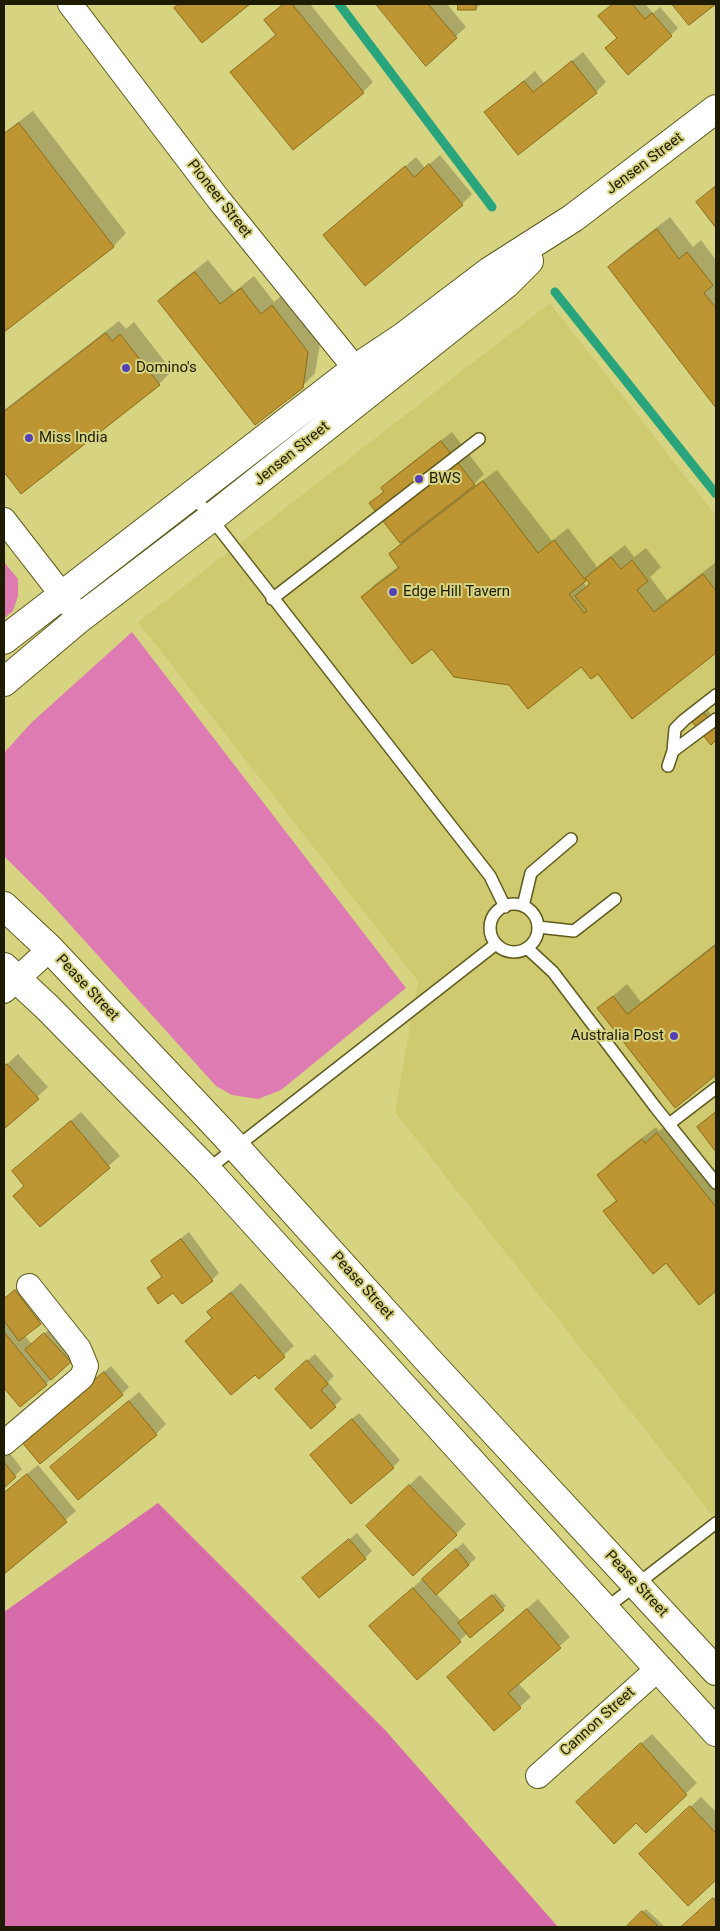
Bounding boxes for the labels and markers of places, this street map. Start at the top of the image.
place label: Domino's [136,359,197,377]
marker: Domino's [120,362,132,374]
place label: Miss India [39,429,108,447]
marker: Miss India [23,432,35,444]
place label: BWS [429,470,461,488]
marker: BWS [413,473,425,485]
place label: Edge Hill Tavern [403,583,510,601]
marker: Edge Hill Tavern [387,586,399,598]
place label: Australia Post [571,1027,664,1045]
marker: Australia Post [668,1030,680,1042]

